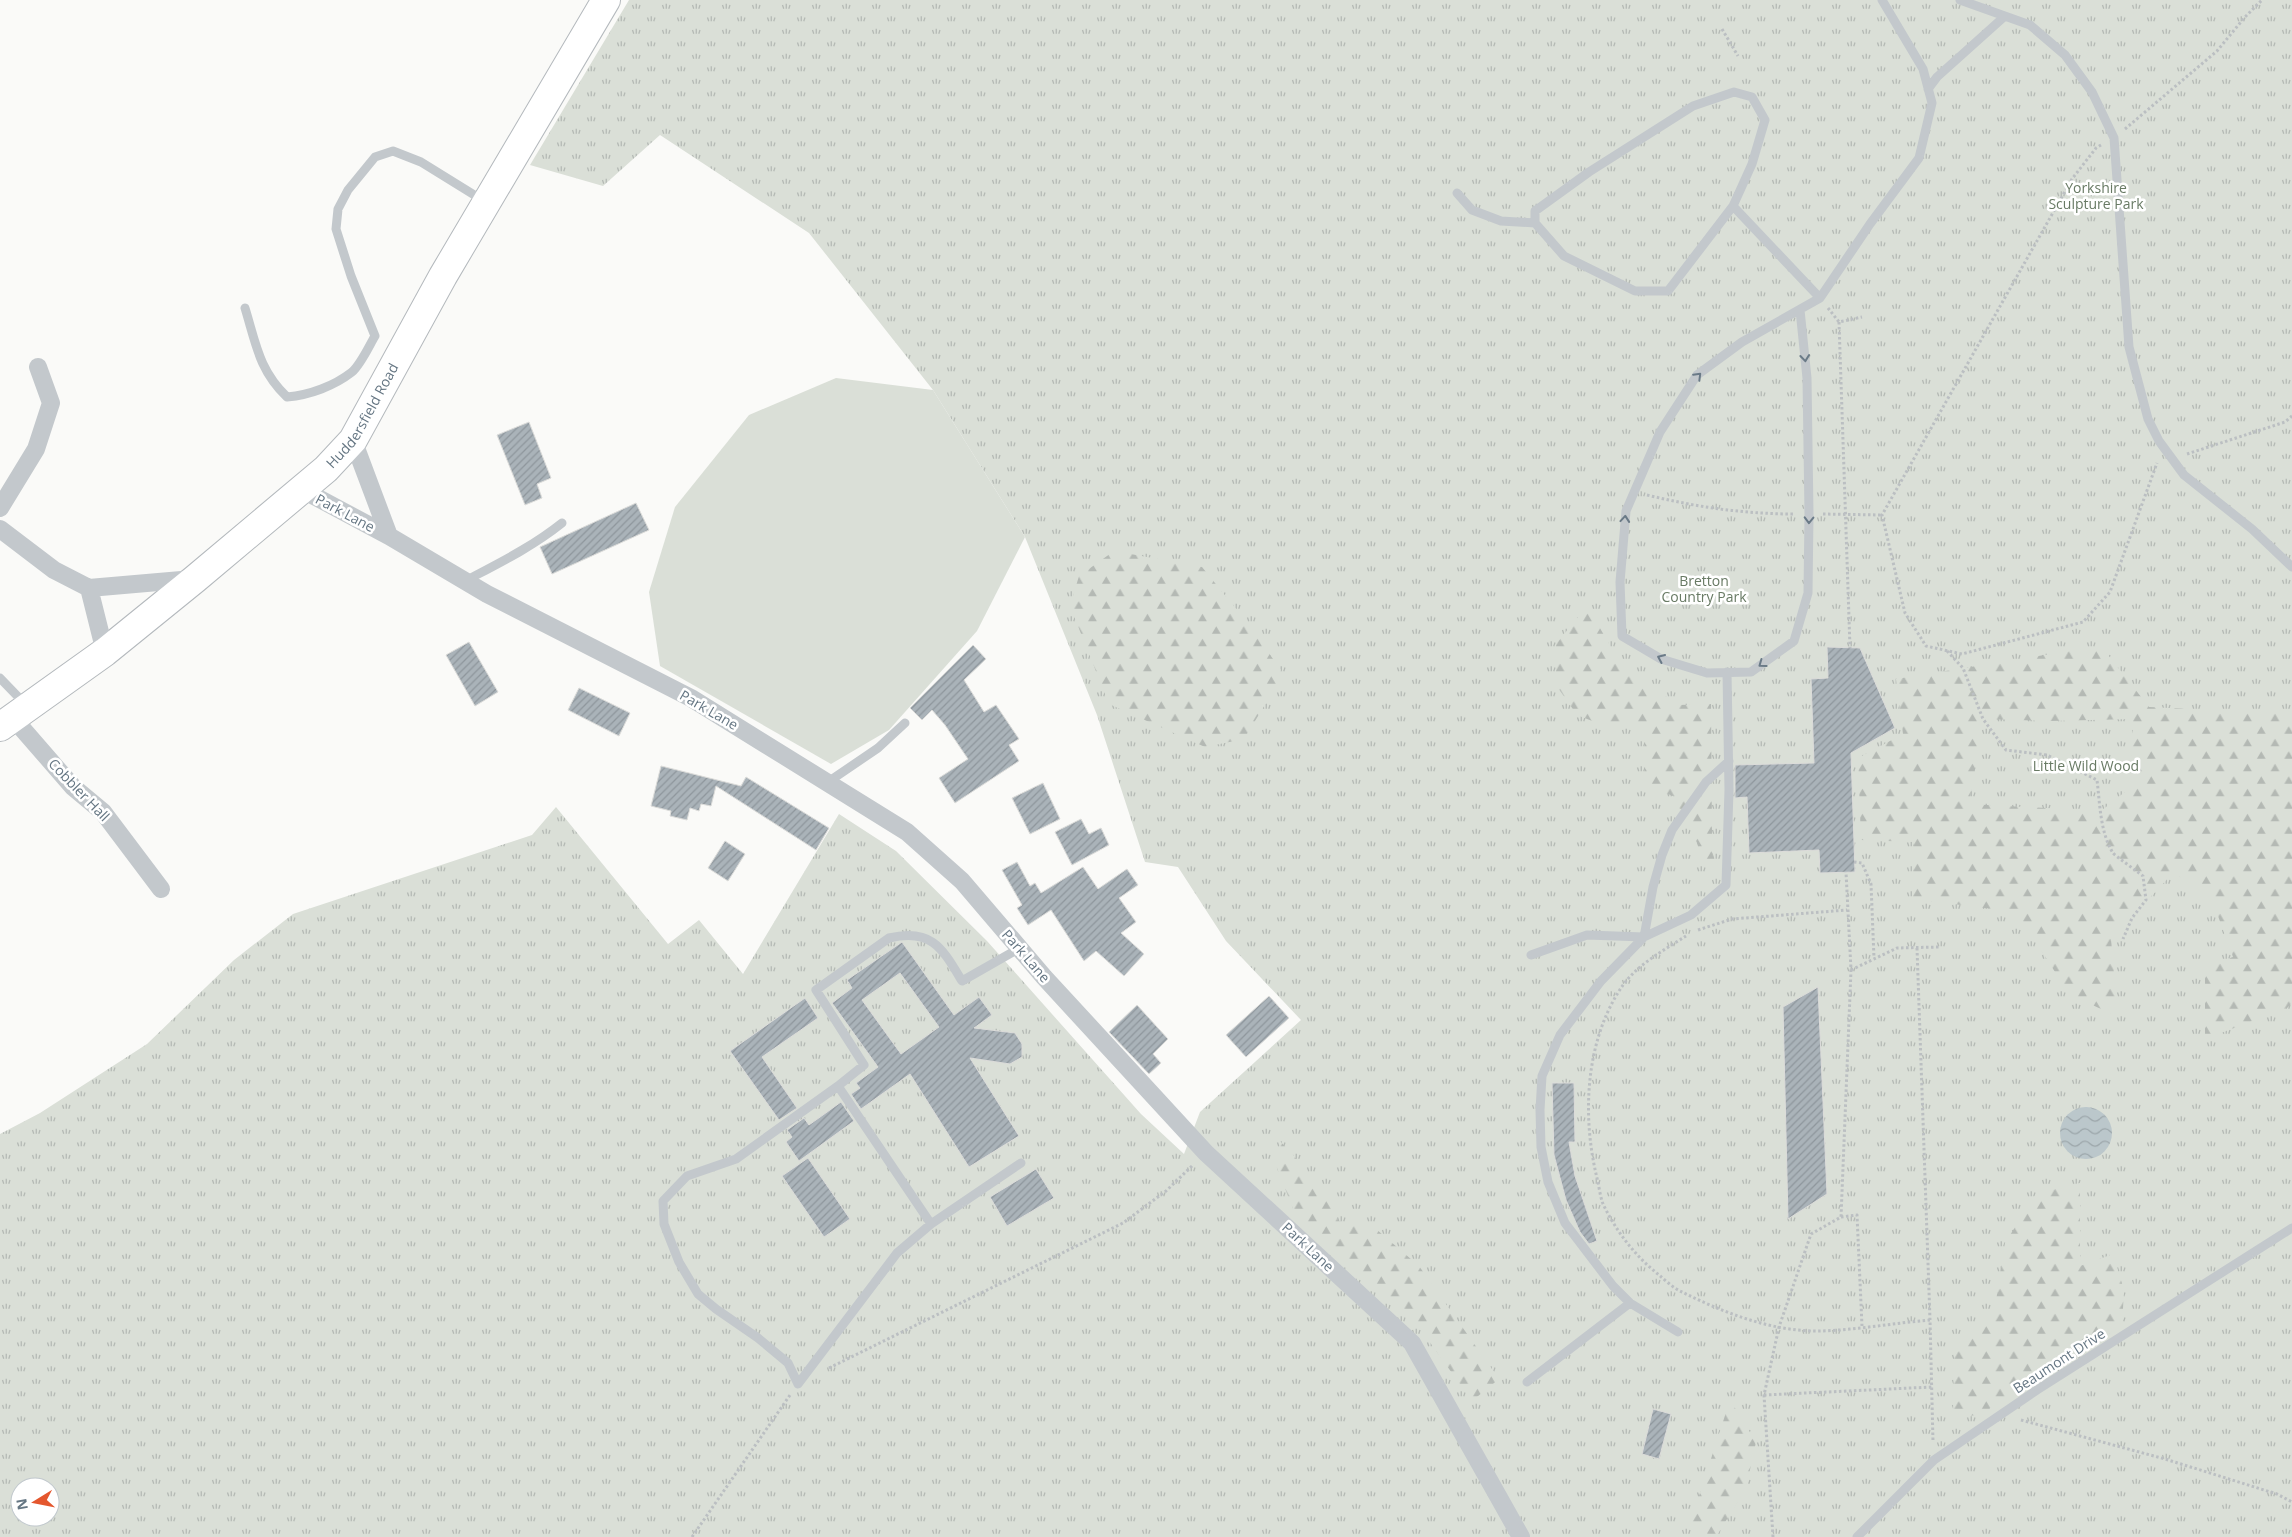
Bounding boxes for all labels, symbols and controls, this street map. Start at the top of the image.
park label: Yorkshire Sculpture Park [2048,178,2144,213]
one-way arrow [1799,354,1810,362]
street label: Huddersfield Road [322,360,402,472]
one-way arrow [1693,372,1702,381]
street label: Park Lane [312,489,378,536]
one-way arrow [1620,514,1631,522]
one-way arrow [1804,517,1814,525]
park label: Bretton Country Park [1661,571,1747,606]
one-way arrow [1657,653,1666,664]
one-way arrow [1758,658,1768,667]
street label: Park Lane [677,685,742,734]
street label: Cobbler Hall [45,754,114,825]
park label: Little Wild Wood [2033,756,2139,775]
street label: Park Lane [998,925,1055,986]
street label: Park Lane [1278,1218,1338,1276]
street label: Beaumont Drive [2009,1324,2109,1397]
north arrow [10,1477,60,1527]
text: N [11,1497,32,1512]

